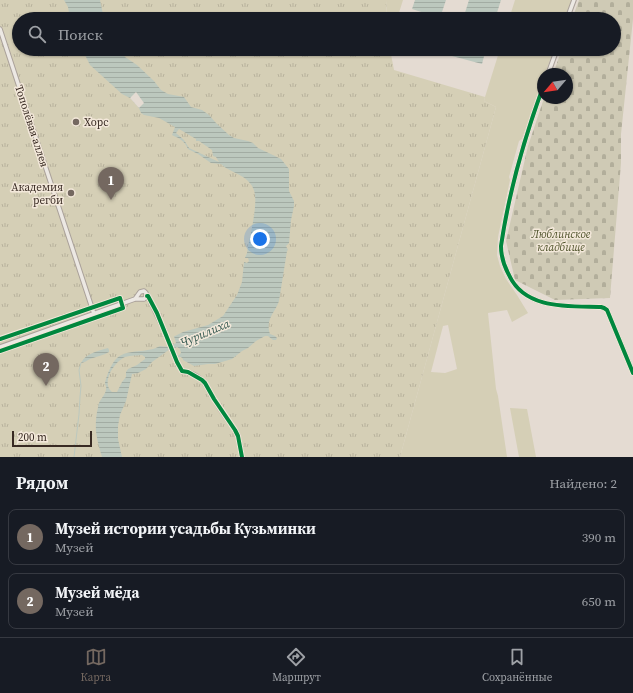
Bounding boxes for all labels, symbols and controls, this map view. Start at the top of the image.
search box [12,12,621,56]
icon: search [26,23,48,45]
text: Поиск [58,24,103,45]
north arrow [537,68,573,104]
street label: Тополёвая аллея [11,83,52,169]
place label: Хорс [84,115,109,130]
marker: Хорс [71,117,81,127]
pin: 1 [98,167,124,200]
place label: Академия регби [11,180,63,208]
marker: Академия регби [66,188,76,198]
park label: Люблинское кладбище [531,227,591,255]
your location [250,229,270,249]
water label: Чурилиха [178,315,233,351]
pin: 2 [33,353,59,386]
scale bar [12,429,92,448]
text: 200 m [18,430,47,445]
text: Рядом [16,471,68,495]
text: Найдено: 2 [550,475,617,492]
text: Музей истории усадьбы Кузьминки [55,518,316,539]
text: 1 [26,529,34,546]
text: 390 m [582,529,616,546]
text: Музей [55,539,94,556]
text: Музей мёда [55,582,140,603]
text: 2 [26,593,34,610]
text: 650 m [582,593,616,610]
text: Музей [55,603,94,620]
tab: Карта [81,646,111,685]
tab: Маршрут [272,646,321,685]
tab: Сохранённые [482,646,552,685]

